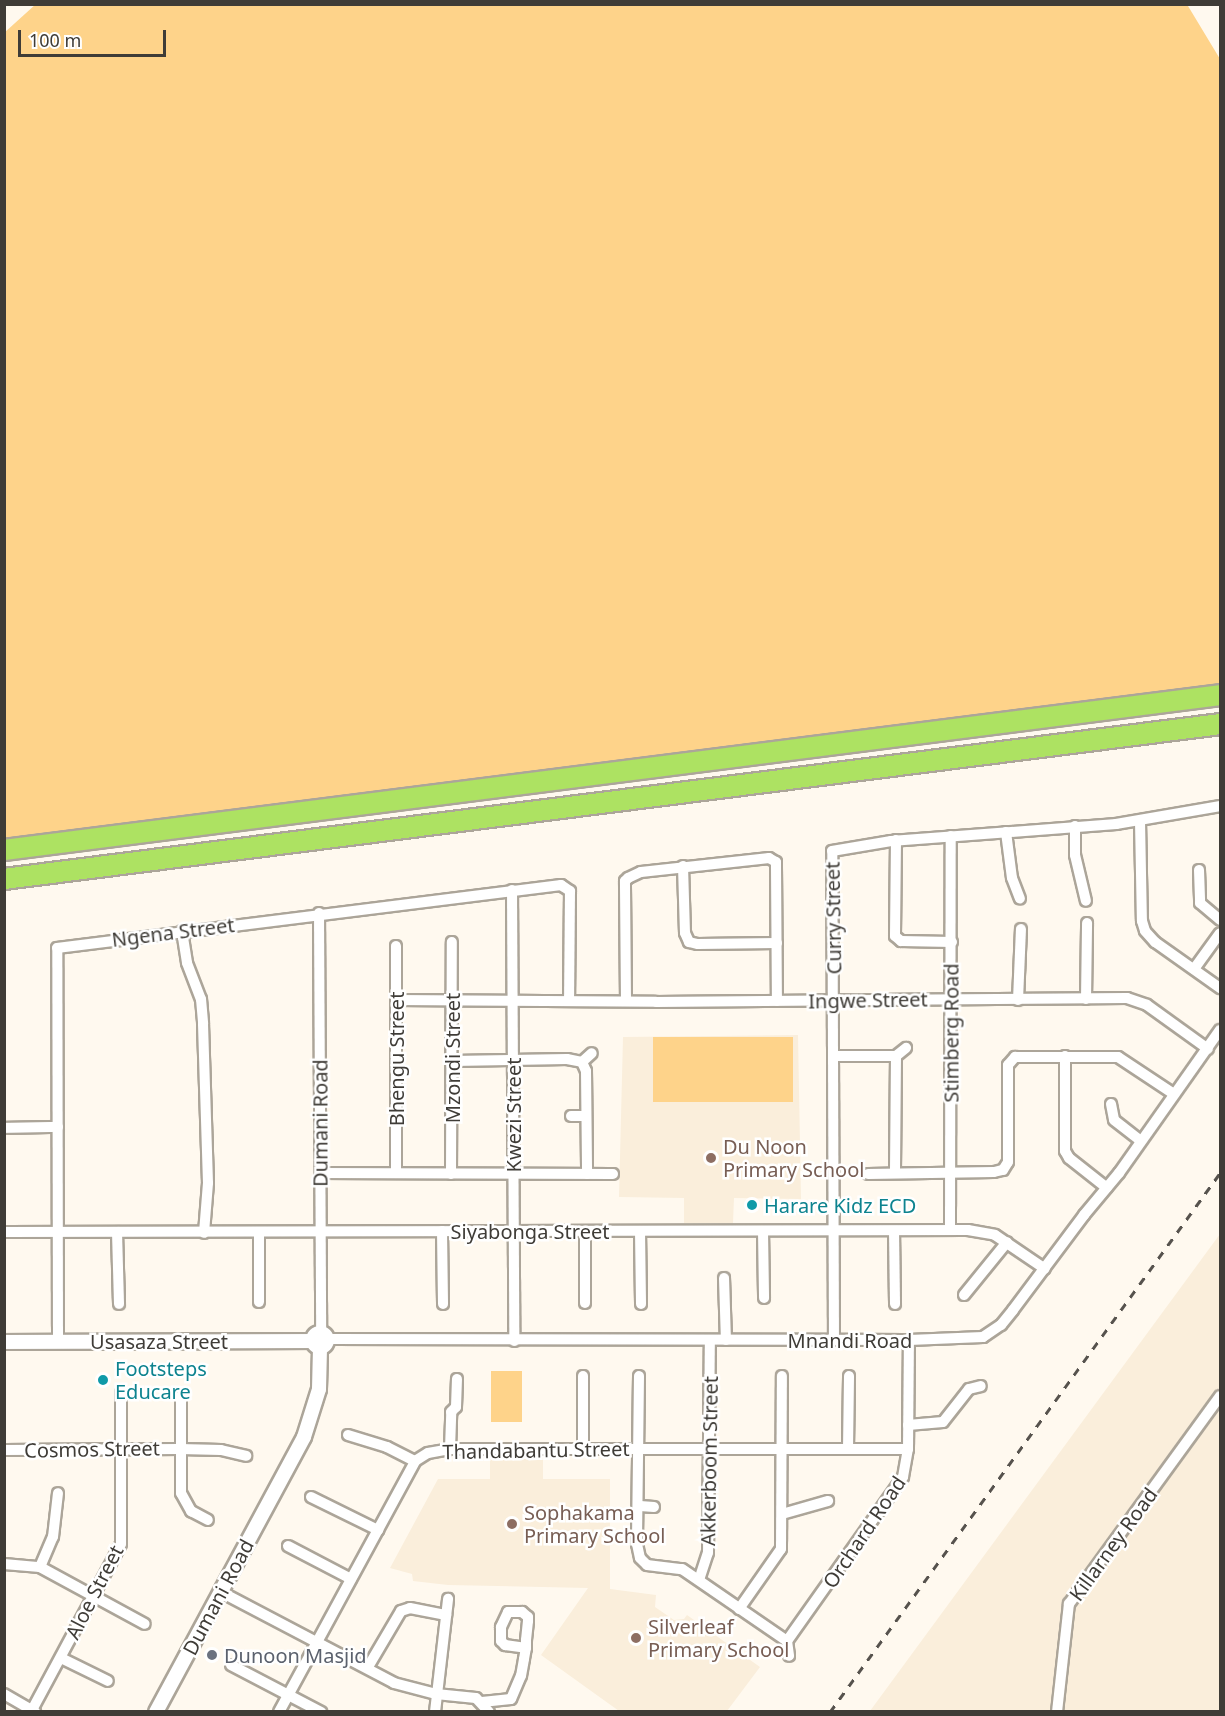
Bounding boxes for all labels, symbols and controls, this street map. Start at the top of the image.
scale bar [21,18,170,56]
text: 100 m [29,28,81,52]
street label: Curry Street [820,861,846,975]
street label: Ngena Street [110,913,236,951]
street label: Stimberg Road [939,963,963,1103]
street label: Ingwe Street [808,987,928,1013]
street label: Bhengu Street [384,992,408,1126]
street label: Mzondi Street [440,993,464,1123]
street label: Kwezi Street [501,1058,525,1172]
street label: Dumani Road [308,1059,332,1187]
place label: Du Noon Primary School [723,1134,864,1181]
marker: Du Noon Primary School [704,1151,718,1165]
place label: Harare Kidz ECD [764,1193,916,1217]
marker: Harare Kidz ECD [745,1198,759,1212]
street label: Siyabonga Street [451,1219,609,1243]
street label: Mnandi Road [788,1328,912,1352]
street label: Usasaza Street [90,1329,228,1353]
place label: Footsteps Educare [115,1356,207,1403]
marker: Footsteps Educare [96,1373,110,1387]
street label: Akkerboom Street [696,1376,722,1546]
street label: Cosmos Street [24,1436,160,1462]
street label: Thandabantu Street [442,1436,630,1464]
street label: Orchard Road [818,1471,910,1593]
street label: Killarney Road [1064,1483,1162,1605]
place label: Sophakama Primary School [524,1500,665,1547]
marker: Sophakama Primary School [505,1517,519,1531]
street label: Dumani Road [177,1535,259,1659]
street label: Aloe Street [60,1541,128,1643]
place label: Silverleaf Primary School [648,1614,789,1661]
marker: Silverleaf Primary School [629,1631,643,1645]
place label: Dunoon Masjid [224,1643,367,1667]
marker: Dunoon Masjid [205,1648,219,1662]

